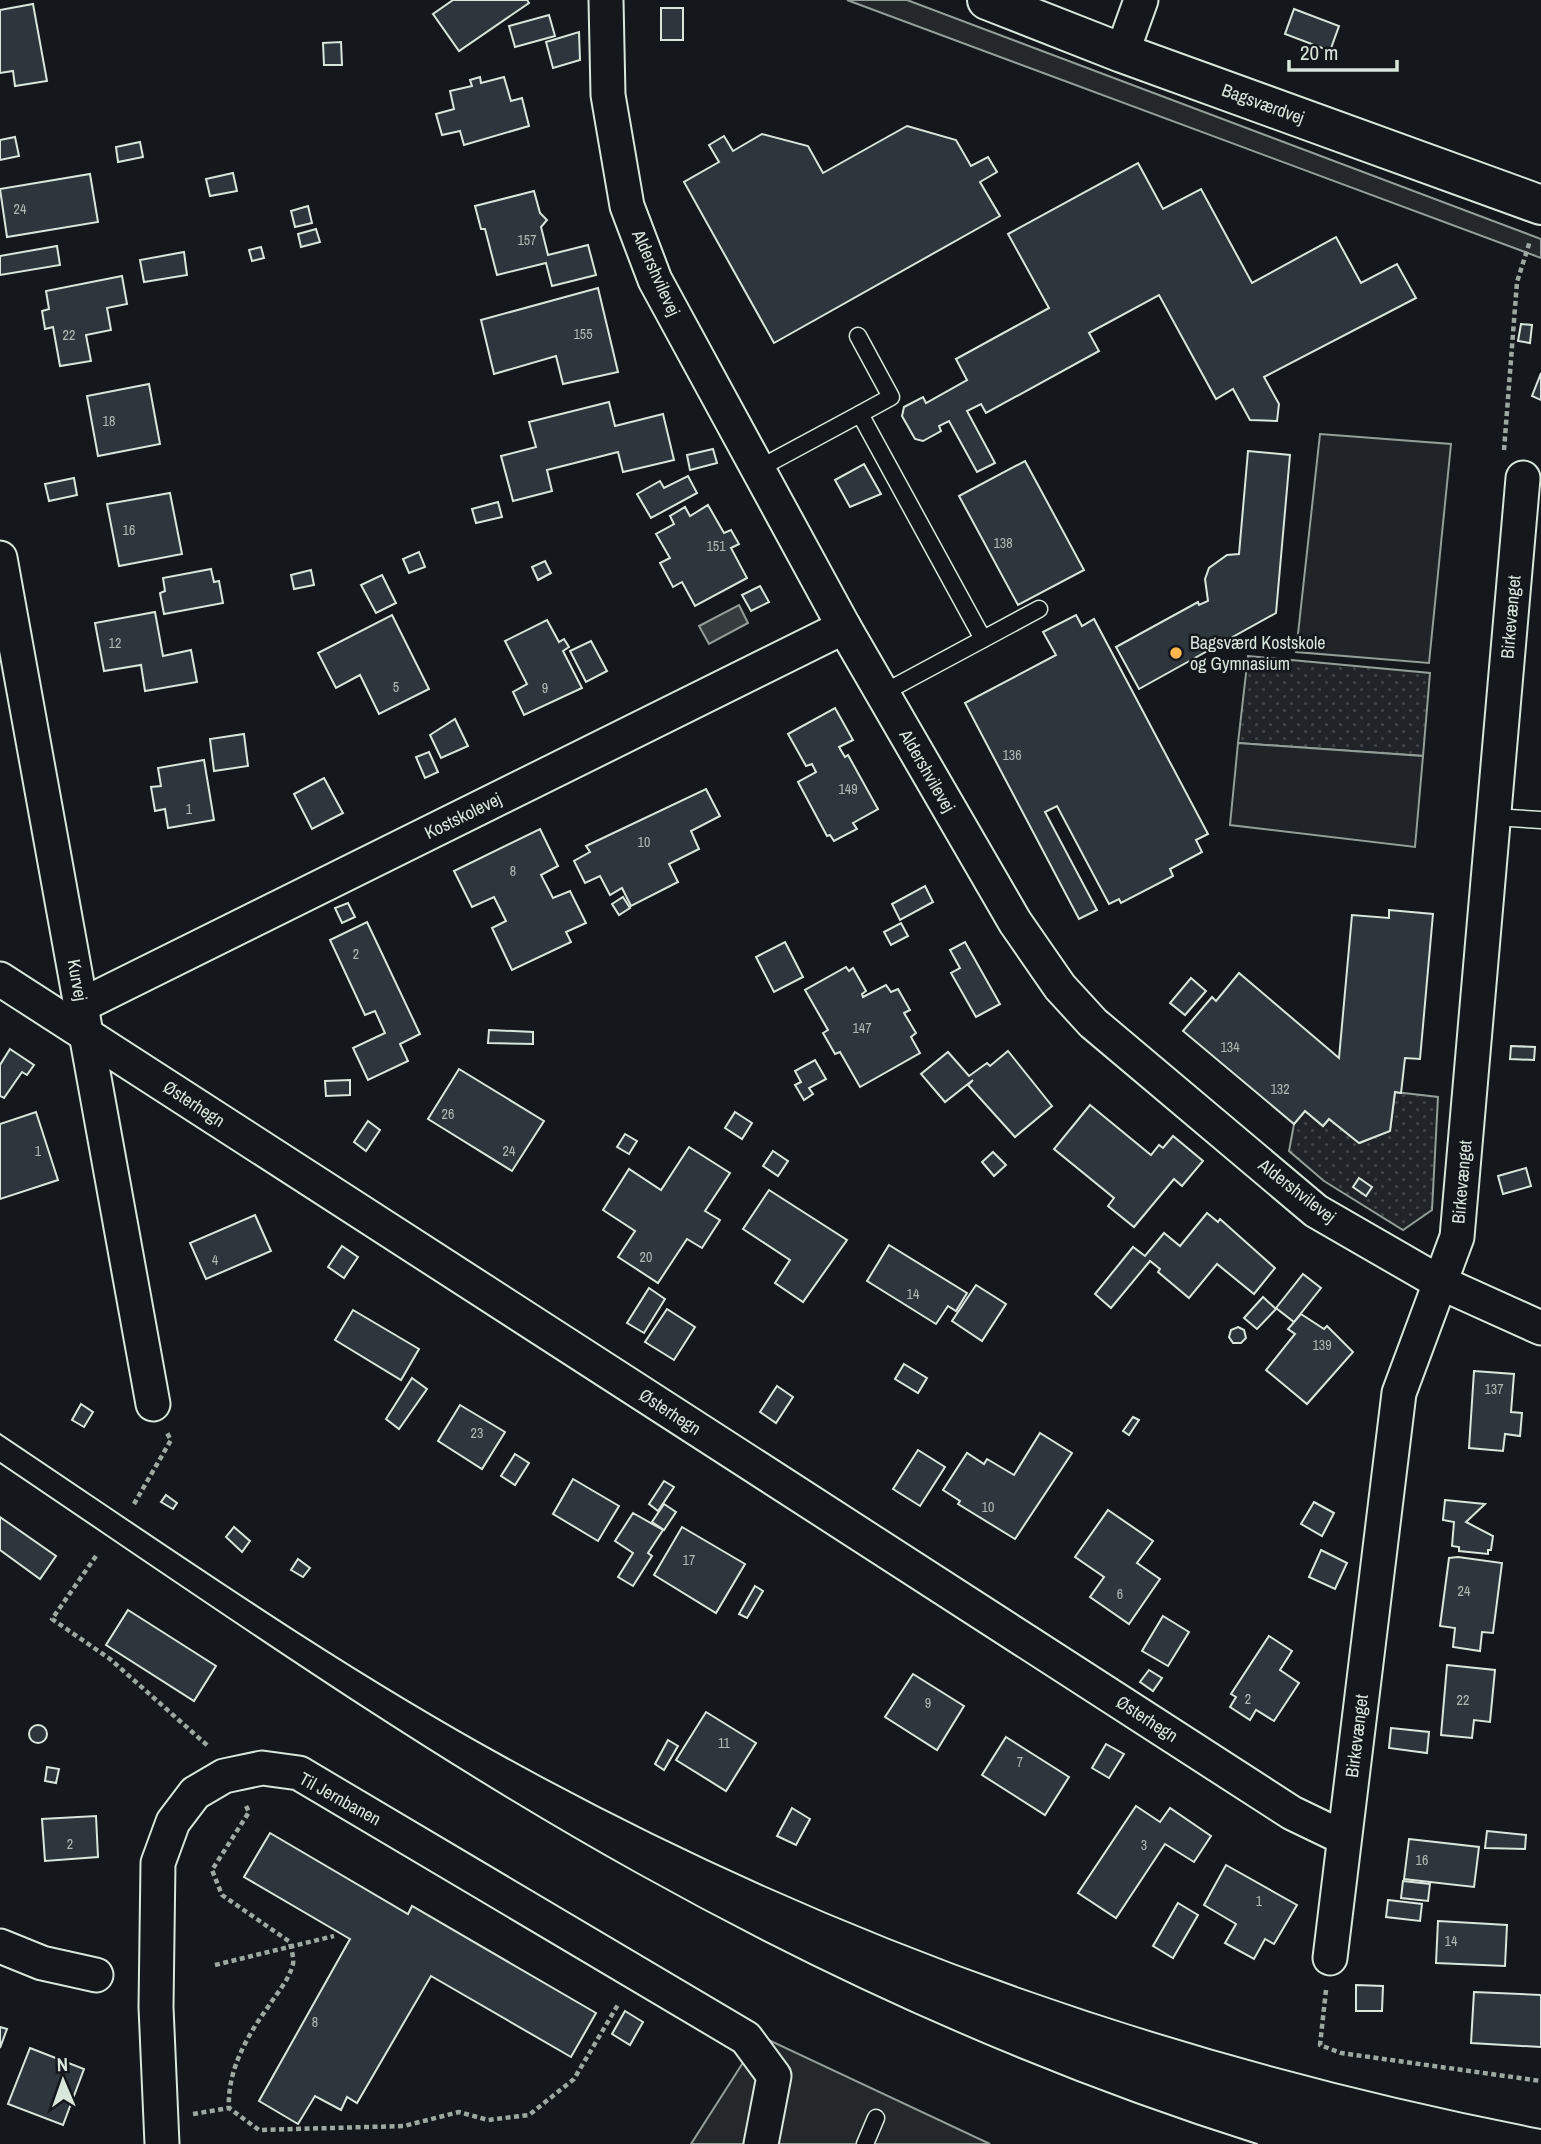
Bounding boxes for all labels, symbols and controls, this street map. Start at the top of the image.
scale bar [1289,28,1398,72]
text: 20 m [1300,38,1338,67]
street label: Bagsværdvej [1218,77,1308,130]
house number: 24 [14,200,27,218]
street label: Aldershvilevej [626,225,687,320]
house number: 157 [517,231,537,249]
house number: 155 [573,325,593,343]
house number: 22 [63,326,75,344]
house number: 18 [103,412,115,430]
house number: 16 [123,521,135,539]
house number: 138 [993,534,1013,552]
house number: 151 [706,537,726,555]
street label: Birkevænget [1494,574,1527,660]
place label: Bagsværd Kostskole og Gymnasium [1190,630,1325,676]
house number: 12 [109,634,121,652]
marker: Bagsværd Kostskole og Gymnasium [1168,645,1184,661]
house number: 5 [393,678,399,696]
house number: 9 [542,679,548,697]
street label: Aldershvilevej [893,724,961,817]
house number: 136 [1002,746,1022,764]
house number: 149 [838,780,858,798]
street label: Kostskolevej [420,786,505,845]
house number: 1 [186,800,193,818]
house number: 10 [638,833,650,851]
house number: 8 [510,862,516,880]
house number: 2 [353,945,359,963]
street label: Kurvej [62,957,93,1003]
house number: 147 [852,1019,872,1037]
house number: 134 [1220,1038,1240,1056]
street label: Østerhegn [159,1074,230,1133]
house number: 132 [1270,1080,1290,1098]
house number: 26 [442,1105,454,1123]
street label: Birkevænget [1445,1139,1478,1225]
house number: 1 [35,1142,42,1160]
house number: 24 [503,1142,516,1160]
street label: Aldershvilevej [1253,1152,1341,1229]
house number: 20 [640,1248,652,1266]
house number: 4 [212,1251,219,1269]
house number: 14 [907,1285,920,1303]
house number: 139 [1312,1336,1332,1354]
house number: 137 [1484,1380,1504,1398]
street label: Østerhegn [635,1382,706,1441]
house number: 23 [471,1424,483,1442]
house number: 10 [982,1498,994,1516]
house number: 17 [683,1551,695,1569]
house number: 24 [1458,1582,1471,1600]
house number: 6 [1117,1585,1123,1603]
street label: Østerhegn [1112,1689,1183,1748]
house number: 2 [1245,1690,1251,1708]
house number: 22 [1457,1691,1469,1709]
street label: Birkevænget [1339,1693,1374,1779]
house number: 9 [925,1694,931,1712]
house number: 11 [718,1734,731,1752]
house number: 7 [1017,1753,1023,1771]
street label: Til Jernbanen [295,1766,386,1831]
house number: 2 [67,1835,73,1853]
house number: 3 [1141,1836,1147,1854]
house number: 16 [1416,1851,1428,1869]
house number: 1 [1256,1892,1263,1910]
house number: 14 [1445,1932,1458,1950]
house number: 8 [312,2013,318,2031]
north arrow [28,2046,98,2116]
text: N [56,2051,68,2077]

